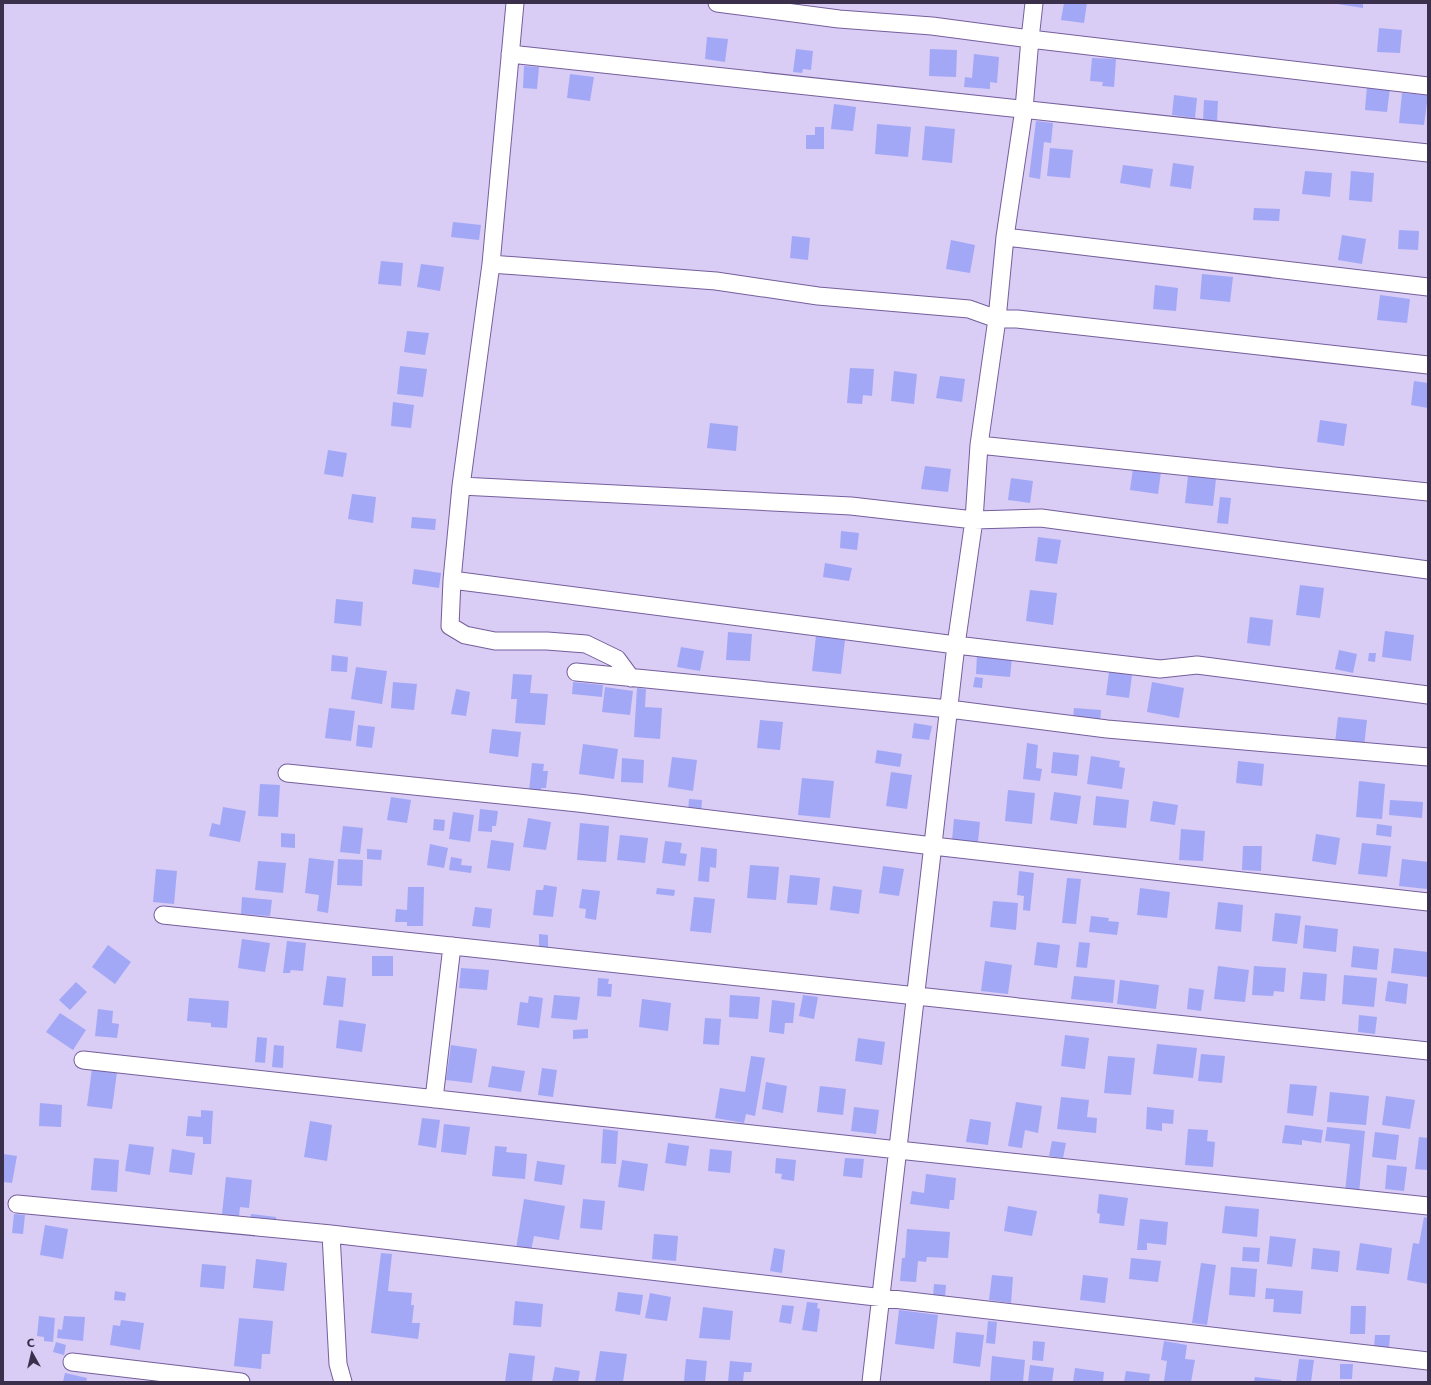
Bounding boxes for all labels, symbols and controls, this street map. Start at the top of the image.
north arrow [12,1333,52,1373]
text: С [26,1337,36,1351]

